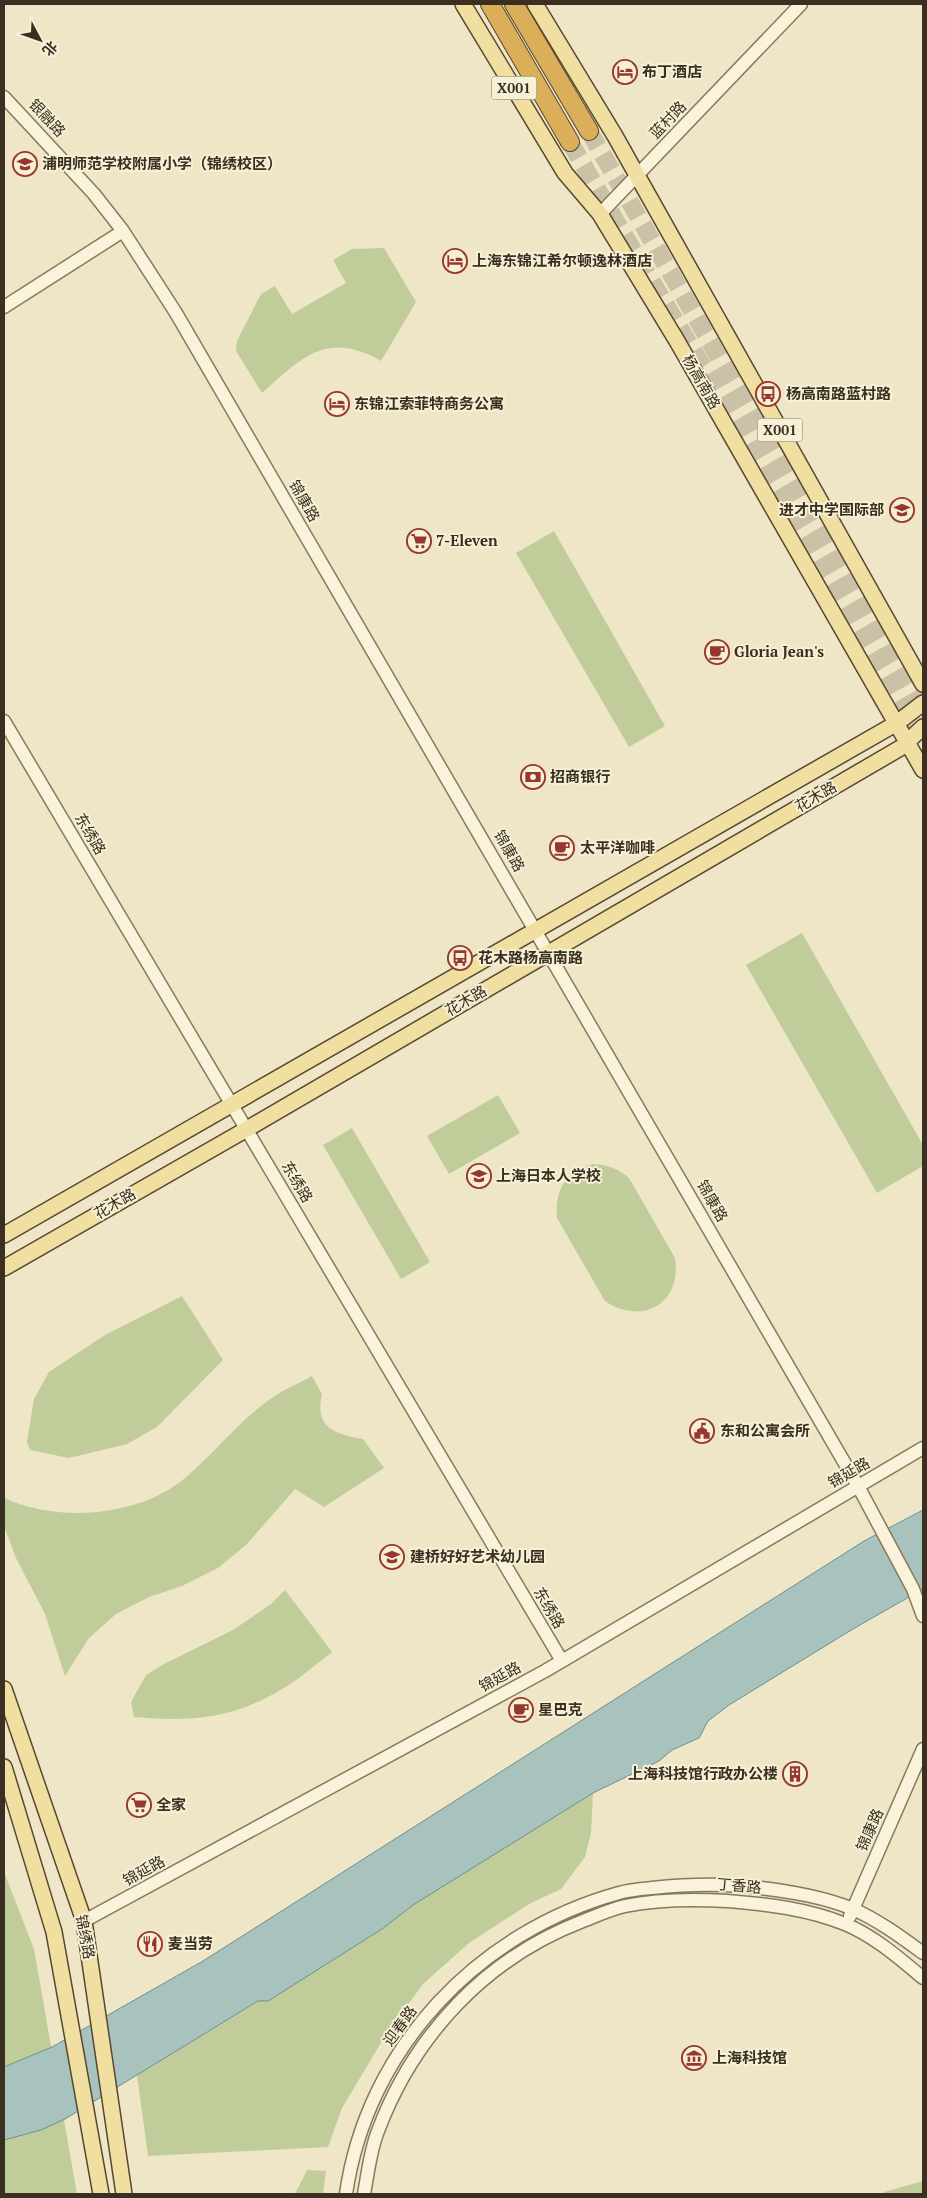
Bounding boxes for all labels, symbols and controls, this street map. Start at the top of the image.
north arrow [15,15,65,65]
text: 北 [38,37,62,60]
hotel icon: 布丁酒店 [612,59,638,85]
place label: 布丁酒店 [642,61,702,81]
road number: X001 [492,76,536,100]
street label: 银融路 [25,94,70,141]
street label: 蓝村路 [644,96,690,142]
school or university icon: 浦明师范学校附属小学（锦绣校区） [12,151,38,177]
place label: 浦明师范学校附属小学（锦绣校区） [42,153,282,173]
hotel icon: 上海东锦江希尔顿逸林酒店 [442,248,468,274]
place label: 上海东锦江希尔顿逸林酒店 [472,250,652,270]
street label: 杨高南路 [678,351,726,412]
bus stop icon: 杨高南路蓝村路 [755,381,781,407]
place label: 杨高南路蓝村路 [786,383,891,403]
hotel icon: 东锦江索菲特商务公寓 [324,391,350,417]
place label: 东锦江索菲特商务公寓 [354,393,504,413]
road number: X001 [758,418,802,442]
street label: 锦康路 [285,476,325,525]
school or university icon: 进才中学国际部 [889,497,915,523]
place label: 进才中学国际部 [779,499,884,519]
supermarket icon: 7-Eleven [406,528,432,554]
place label: 7-Eleven [436,530,498,550]
cafe icon: Gloria Jean's [704,639,730,665]
place label: Gloria Jean's [734,641,824,661]
bank icon: 招商银行 [520,764,546,790]
place label: 招商银行 [550,766,610,786]
street label: 花木路 [791,776,840,816]
street label: 东绣路 [71,809,111,858]
street label: 锦康路 [490,826,530,875]
cafe icon: 太平洋咖啡 [549,835,575,861]
place label: 太平洋咖啡 [580,837,655,857]
bus stop icon: 花木路杨高南路 [447,945,473,971]
place label: 花木路杨高南路 [478,947,583,967]
street label: 花木路 [441,980,490,1020]
street label: 东绣路 [278,1157,318,1206]
school or university icon: 上海日本人学校 [466,1163,492,1189]
place label: 上海日本人学校 [496,1165,601,1185]
street label: 锦康路 [693,1176,733,1225]
street label: 花木路 [90,1183,139,1223]
public building icon: 东和公寓会所 [689,1418,715,1444]
place label: 东和公寓会所 [720,1420,810,1440]
street label: 锦延路 [824,1452,873,1492]
school or university icon: 建桥好好艺术幼儿园 [379,1544,405,1570]
place label: 建桥好好艺术幼儿园 [410,1546,545,1566]
street label: 东绣路 [530,1583,570,1632]
street label: 锦延路 [475,1656,524,1696]
cafe icon: 星巴克 [508,1697,534,1723]
place label: 星巴克 [538,1699,583,1719]
building icon: 上海科技馆行政办公楼 [782,1761,808,1787]
place label: 上海科技馆行政办公楼 [628,1763,778,1783]
supermarket icon: 全家 [126,1792,152,1818]
place label: 全家 [156,1794,186,1814]
street label: 锦康路 [851,1805,887,1854]
street label: 锦延路 [119,1850,168,1890]
street label: 丁香路 [716,1873,762,1897]
street label: 锦绣路 [72,1913,100,1961]
restaurant icon: 麦当劳 [137,1931,163,1957]
place label: 麦当劳 [168,1933,213,1953]
street label: 迎春路 [378,2001,421,2049]
museum icon: 上海科技馆 [681,2045,707,2071]
place label: 上海科技馆 [712,2047,787,2067]

